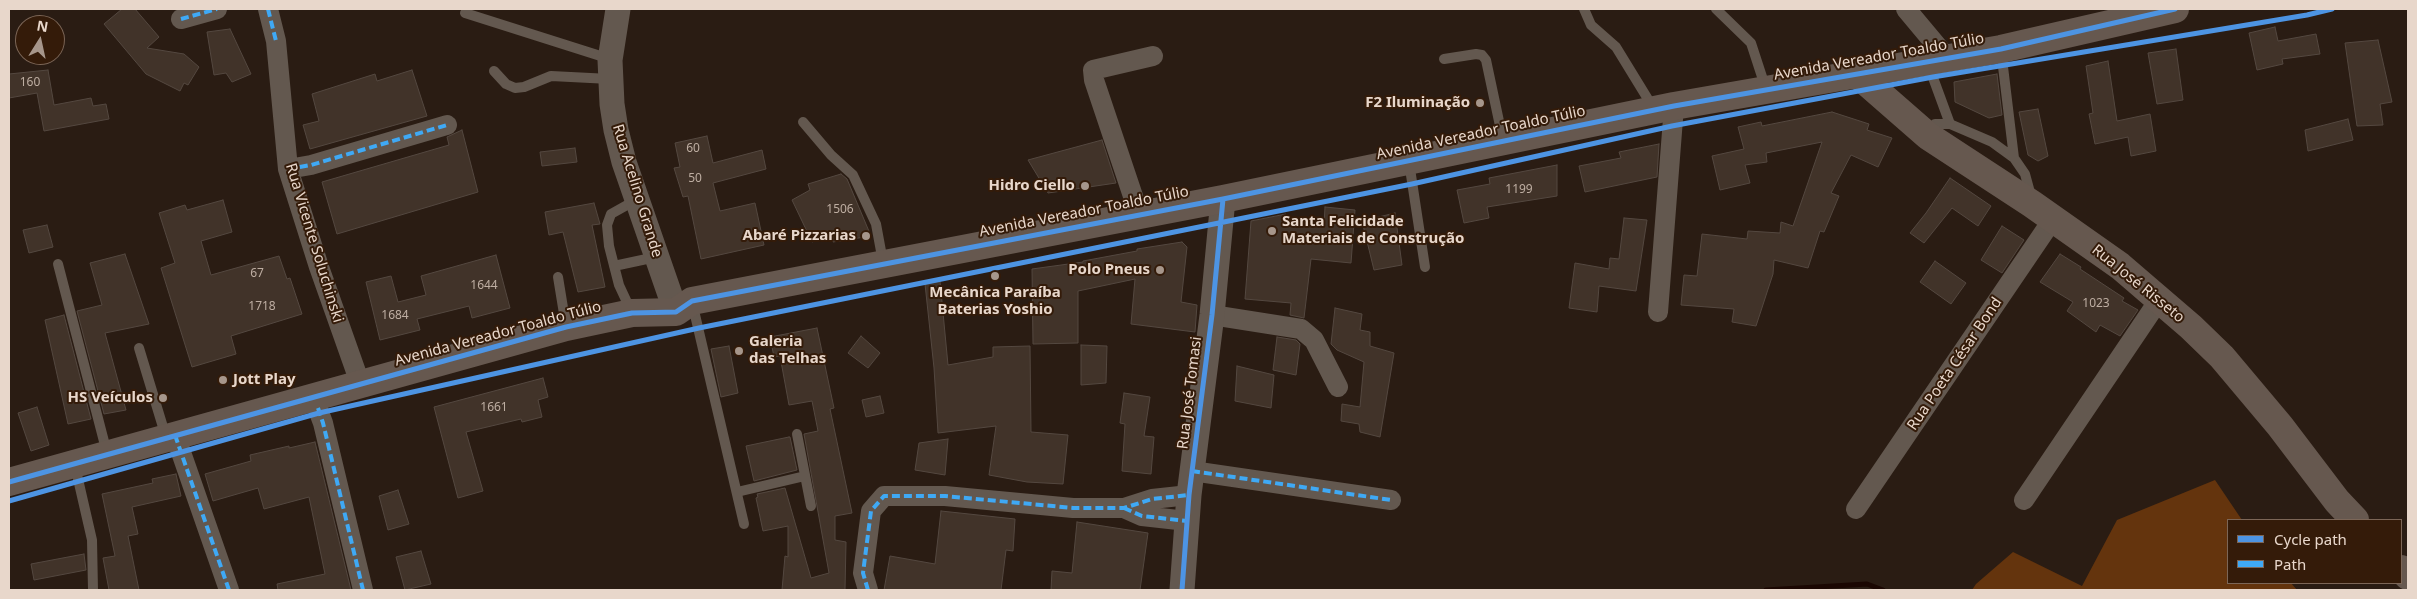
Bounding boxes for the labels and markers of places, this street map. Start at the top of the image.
place label: F2 Iluminação [1365,94,1470,112]
marker: F2 Iluminação [1474,97,1486,109]
place label: Hidro Ciello [988,177,1075,195]
marker: Hidro Ciello [1079,180,1091,192]
place label: Santa Felicidade Materiais de Construção [1282,213,1464,248]
marker: Santa Felicidade Materiais de Construção [1266,225,1278,237]
place label: Abaré Pizzarias [743,227,856,245]
marker: Abaré Pizzarias [860,230,872,242]
place label: Polo Pneus [1068,261,1150,279]
marker: Polo Pneus [1154,264,1166,276]
marker: Mecânica Paraíba Baterias Yoshio [989,270,1001,282]
place label: Mecânica Paraíba Baterias Yoshio [929,284,1061,319]
place label: Galeria das Telhas [749,333,826,368]
marker: Galeria das Telhas [733,345,745,357]
place label: Jott Play [233,371,296,389]
marker: Jott Play [217,374,229,386]
place label: HS Veículos [68,389,153,407]
marker: HS Veículos [157,392,169,404]

